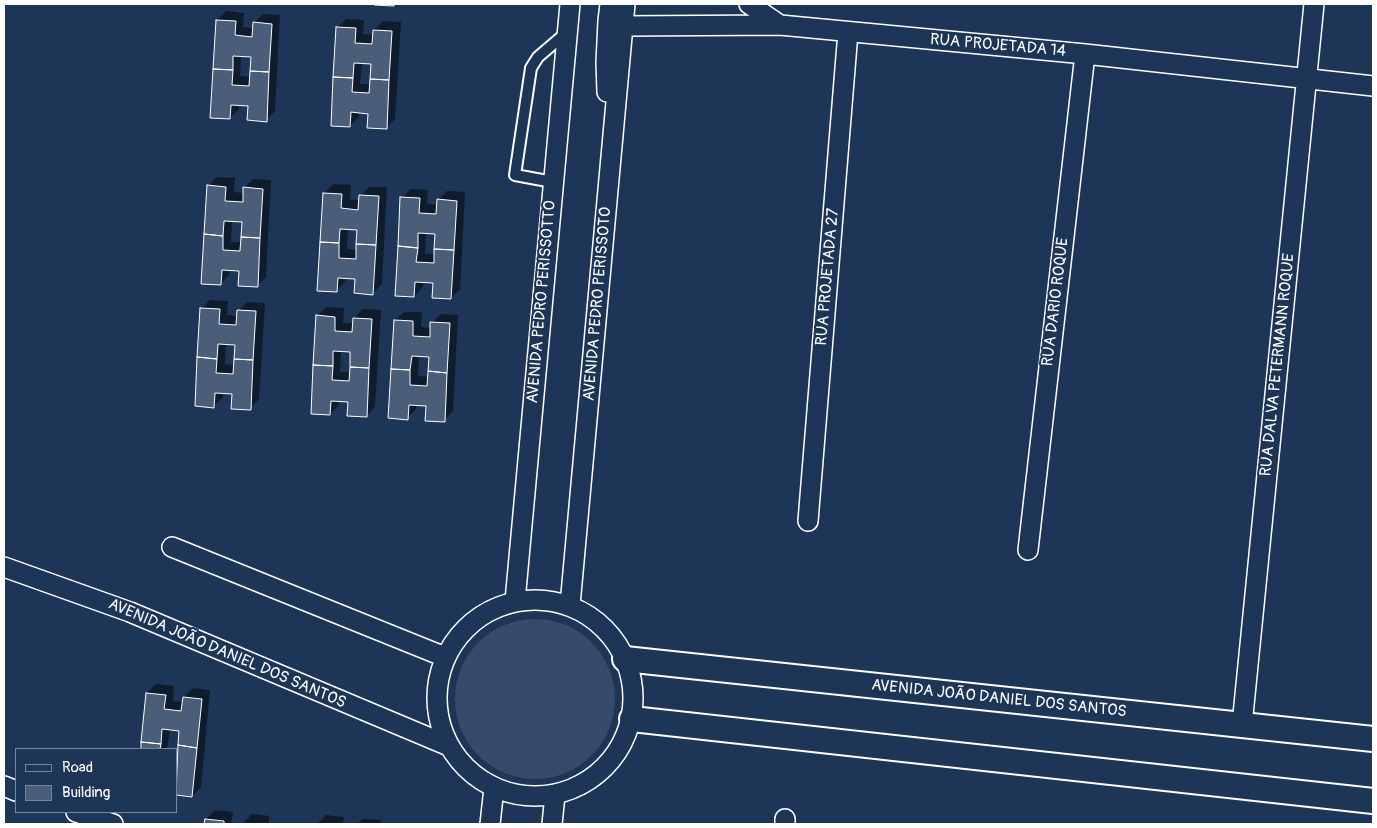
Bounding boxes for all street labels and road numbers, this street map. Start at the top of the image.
street label: RUA PROJETADA 14 [929,31,1067,61]
street label: AVENIDA PEDRO PERISSOTTO [524,200,560,404]
street label: AVENIDA PEDRO PERISSOTO [580,206,616,402]
street label: RUA PROJETADA 27 [812,207,844,347]
street label: RUA DARIO ROQUE [1039,236,1073,368]
street label: RUA DALVA PETERMANN ROQUE [1257,253,1299,477]
street label: AVENIDA JOÃO DANIEL DOS SANTOS [105,595,349,713]
street label: AVENIDA JOÃO DANIEL DOS SANTOS [870,676,1128,722]

